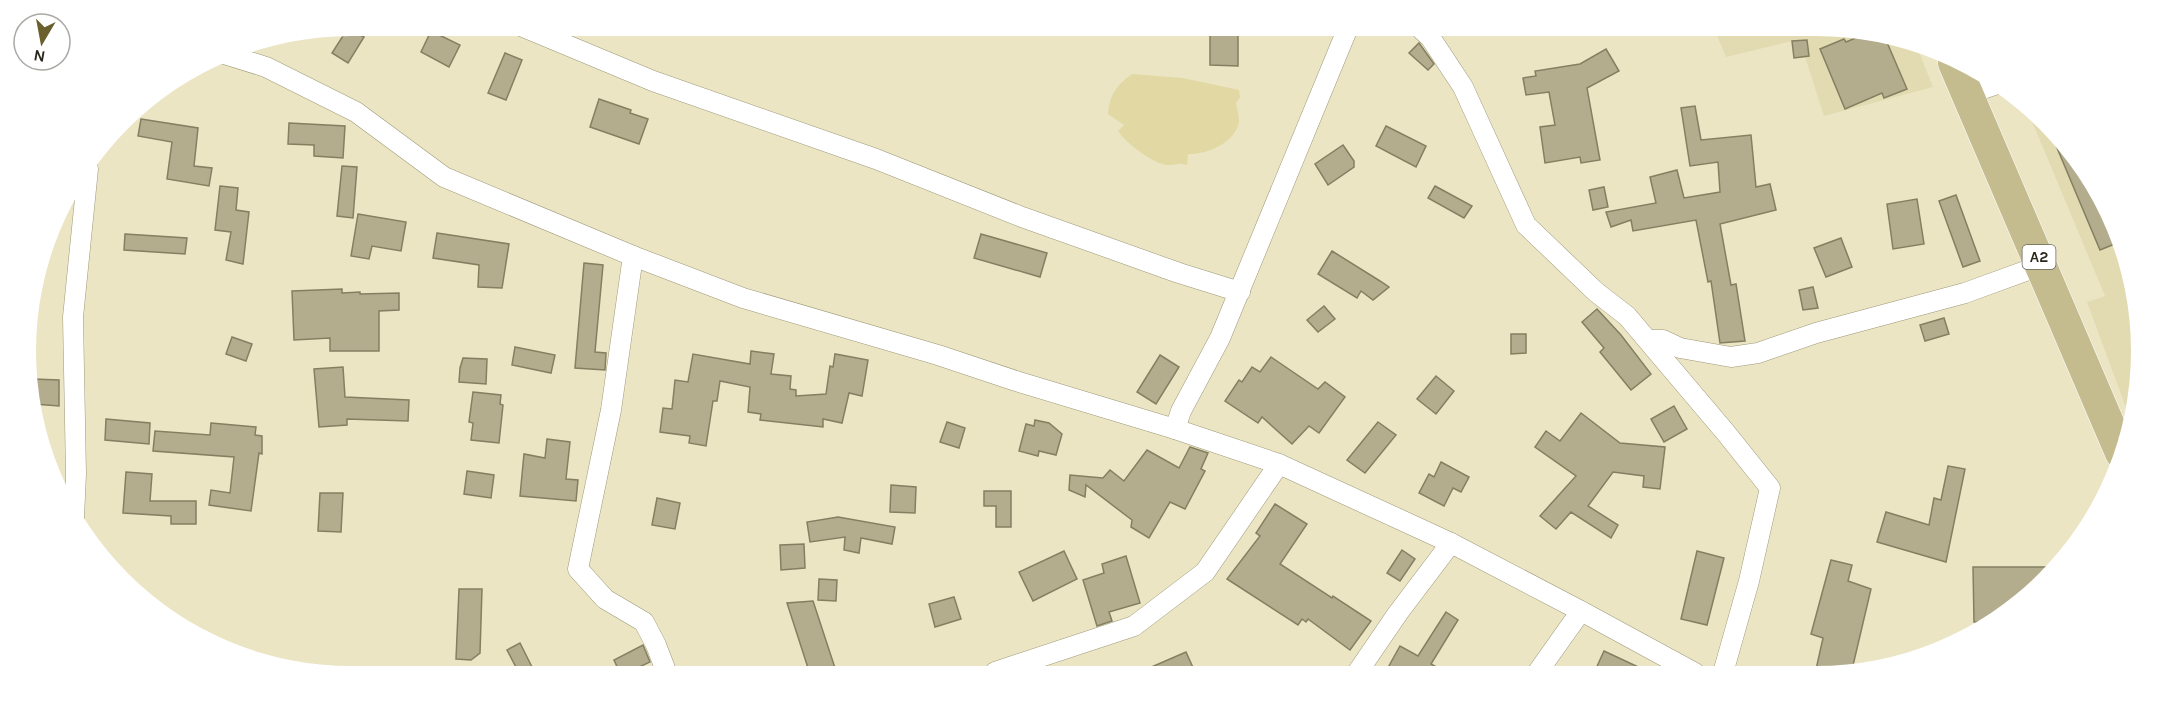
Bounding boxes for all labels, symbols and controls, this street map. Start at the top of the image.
north arrow [12,12,72,72]
text: N [32,46,47,67]
road number: A2 [2022,245,2056,269]

